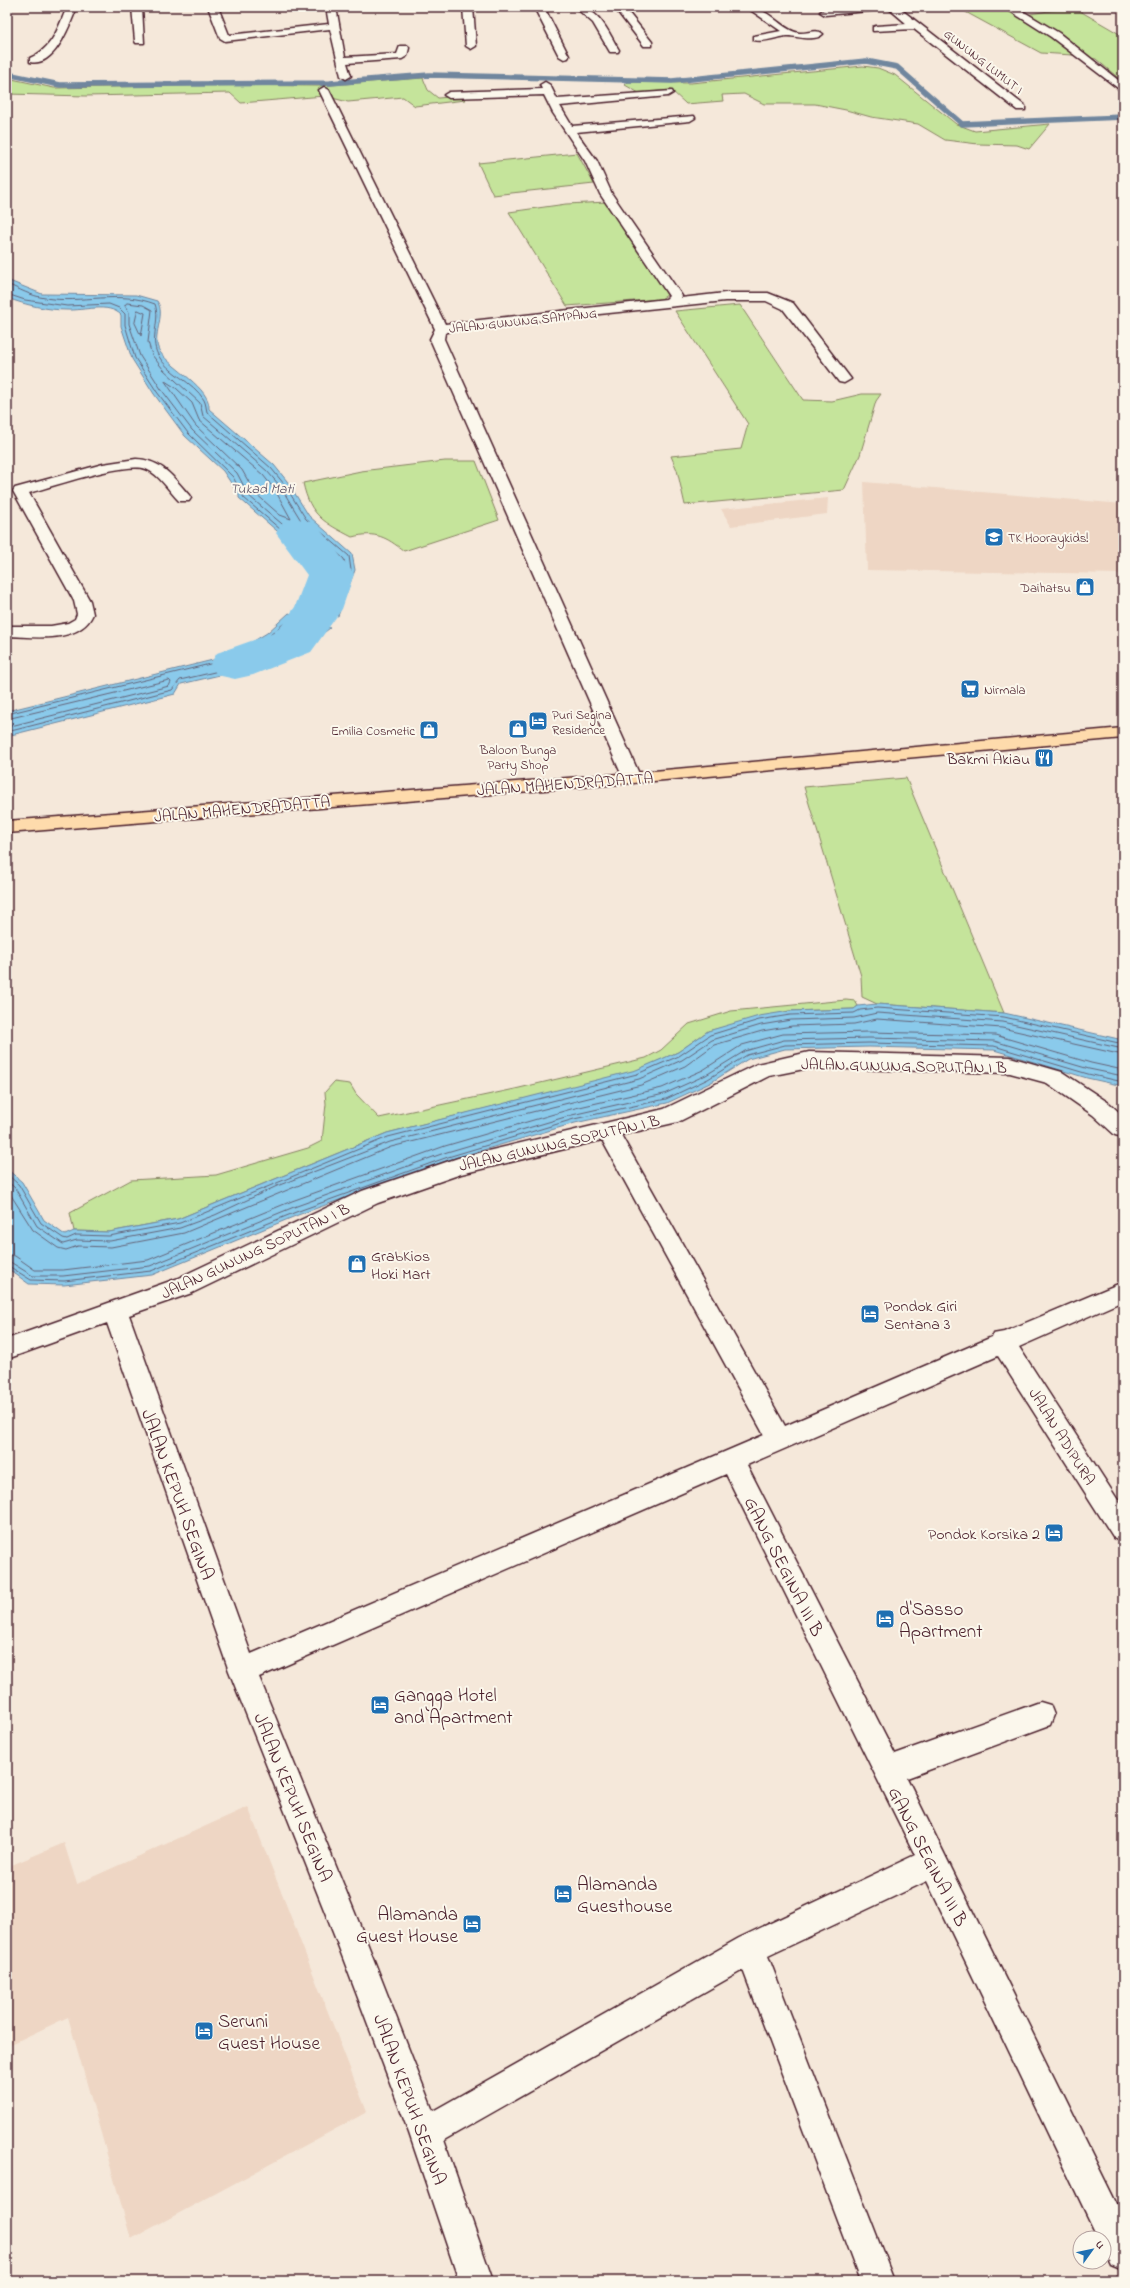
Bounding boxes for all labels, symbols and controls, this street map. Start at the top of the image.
street label: GUNUNG LUMUT I [939,25,1027,99]
street label: JALAN GUNUNG SAMPANG [448,304,598,339]
water label: Tukad Mati [230,479,295,500]
school or university icon: TK Hooraykids! [983,526,1005,548]
place label: TK Hooraykids! [1008,529,1088,549]
shop icon: Daihatsu [1074,576,1096,598]
place label: Daihatsu [1020,579,1071,598]
supermarket icon: Nirmala [959,678,981,700]
place label: Nirmala [984,681,1025,700]
place label: Puri Segina Residence [552,706,612,740]
hotel icon: Puri Segina Residence [527,710,549,732]
shop icon: Baloon Bunga Party Shop [507,718,529,740]
shop icon: Emilia Cosmetic [418,719,440,741]
place label: Emilia Cosmetic [331,722,415,741]
place label: Baloon Bunga Party Shop [479,741,556,776]
restaurant icon: Bakmi Akiau [1033,747,1055,769]
place label: Bakmi Akiau [946,748,1030,772]
street label: JALAN MAHENDRADATTA [476,767,654,803]
street label: JALAN MAHENDRADATTA [153,790,331,830]
street label: JALAN GUNUNG SOPUTAN I B [801,1053,1007,1081]
street label: JALAN GUNUNG SOPUTAN I B [457,1109,663,1179]
street label: JALAN GUNUNG SOPUTAN I B [158,1197,354,1306]
place label: GrabKios Hoki Mart [371,1245,431,1287]
shop icon: GrabKios Hoki Mart [346,1253,368,1275]
place label: Pondok Giri Sentana 3 [884,1295,957,1337]
hotel icon: Pondok Giri Sentana 3 [859,1303,881,1325]
street label: JALAN ADIPURA [1022,1384,1101,1490]
street label: JALAN KEPUH SEGINA [133,1406,220,1584]
street label: GANG SEGINA III B [736,1493,830,1642]
hotel icon: Pondok Korsika 2 [1043,1522,1065,1544]
place label: Pondok Korsika 2 [928,1523,1040,1547]
place label: d'Sasso Apartment [899,1597,983,1646]
hotel icon: d'Sasso Apartment [874,1608,896,1630]
place label: Gangga Hotel and Apartment [394,1683,513,1732]
hotel icon: Gangga Hotel and Apartment [369,1694,391,1716]
street label: JALAN KEPUH SEGINA [245,1709,338,1887]
street label: GANG SEGINA III B [880,1783,974,1932]
place label: Alamanda Guesthouse [577,1872,673,1921]
hotel icon: Alamanda Guesthouse [552,1883,574,1905]
place label: Alamanda Guest House [356,1902,458,1951]
hotel icon: Alamanda Guest House [461,1913,483,1935]
place label: Seruni Guest House [218,2009,320,2058]
street label: JALAN KEPUH SEGINA [365,2011,452,2189]
hotel icon: Seruni Guest House [193,2020,215,2042]
north arrow [1072,2230,1112,2270]
text: U [1091,2238,1108,2252]

